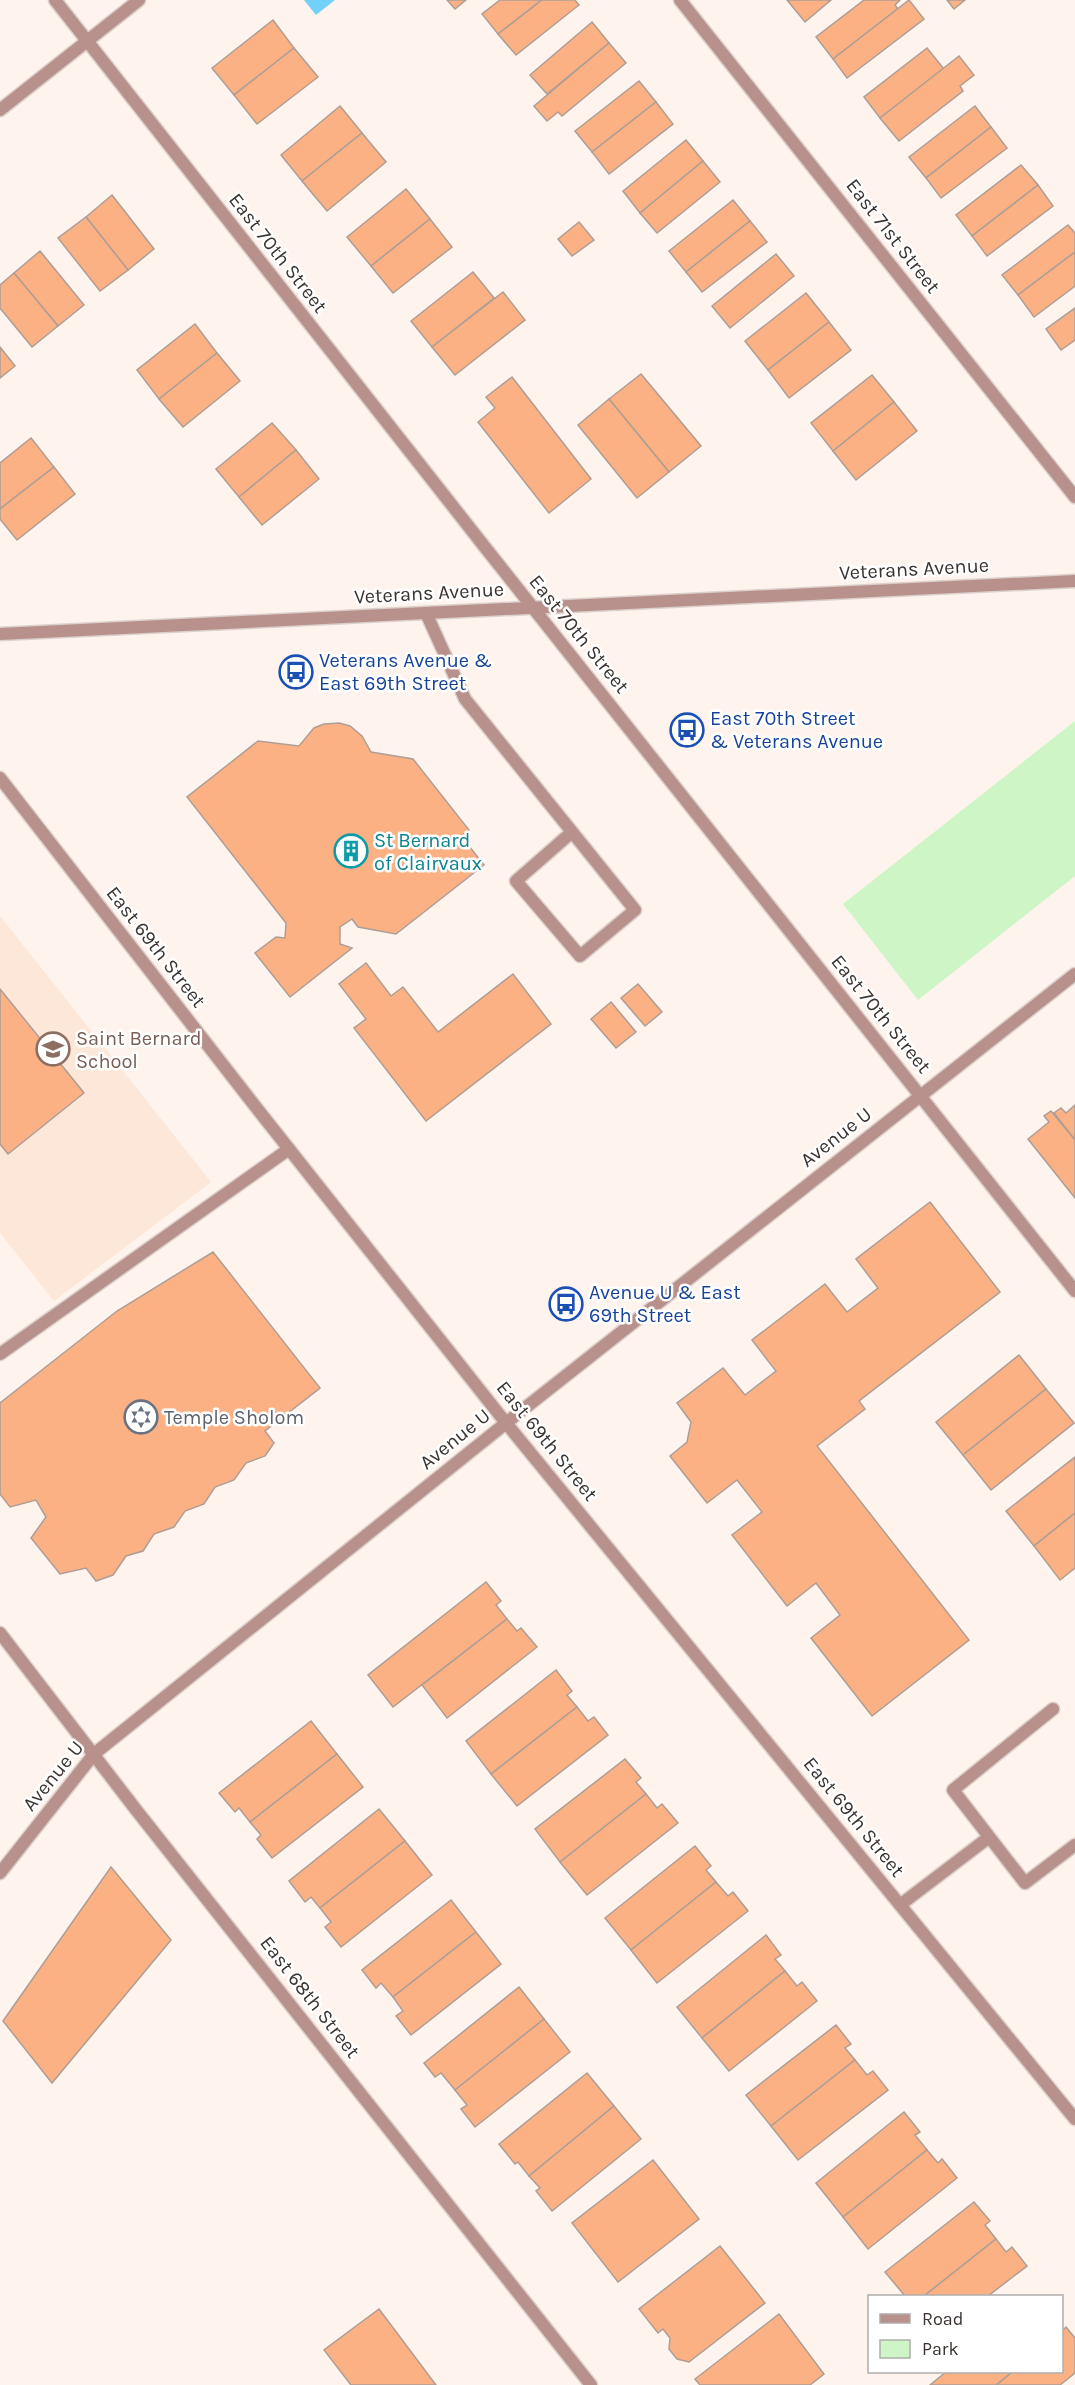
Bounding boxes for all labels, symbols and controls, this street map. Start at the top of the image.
street label: East 71st Street [841,174,945,298]
street label: East 70th Street [224,189,332,318]
street label: Veterans Avenue [838,554,990,584]
street label: East 70th Street [524,570,634,698]
street label: Veterans Avenue [353,578,505,608]
place label: Veterans Avenue & East 69th Street [319,649,492,695]
bus stop icon: Veterans Avenue & East 69th Street [278,654,314,690]
place label: East 70th Street & Veterans Avenue [710,707,883,753]
bus stop icon: East 70th Street & Veterans Avenue [669,712,705,748]
place label: St Bernard of Clairvaux [374,829,482,875]
building icon: St Bernard of Clairvaux [333,833,369,869]
street label: East 69th Street [102,882,211,1012]
street label: East 70th Street [826,950,936,1078]
place label: Saint Bernard School [76,1027,202,1073]
school or university icon: Saint Bernard School [35,1031,71,1067]
street label: Avenue U [796,1102,876,1172]
place label: Avenue U & East 69th Street [589,1281,741,1327]
bus stop icon: Avenue U & East 69th Street [548,1286,584,1322]
street label: East 69th Street [492,1377,603,1506]
synagogue icon: Temple Sholom [123,1399,159,1435]
street label: Avenue U [415,1404,495,1474]
place label: Temple Sholom [164,1406,304,1429]
street label: Avenue U [18,1736,88,1816]
street label: East 69th Street [799,1753,910,1882]
street label: East 68th Street [255,1932,365,2063]
legend [868,2295,1063,2373]
text: Road [922,2308,963,2330]
text: Park [922,2338,959,2360]

